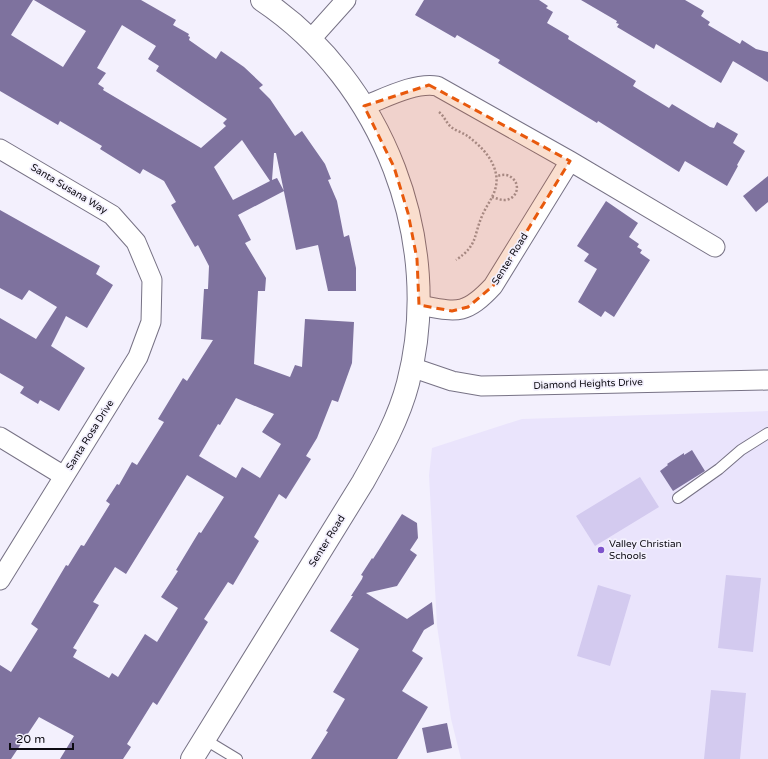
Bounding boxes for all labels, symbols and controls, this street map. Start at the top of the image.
street label: Santa Susana Way [28,161,110,217]
street label: Senter Road [489,231,531,287]
street label: Diamond Heights Drive [533,376,643,392]
street label: Santa Rosa Drive [64,397,117,472]
street label: Senter Road [306,513,348,569]
place label: Valley Christian Schools [609,538,682,562]
marker: Valley Christian Schools [596,545,606,555]
scale bar [10,725,73,751]
text: 20 m [16,732,45,746]

